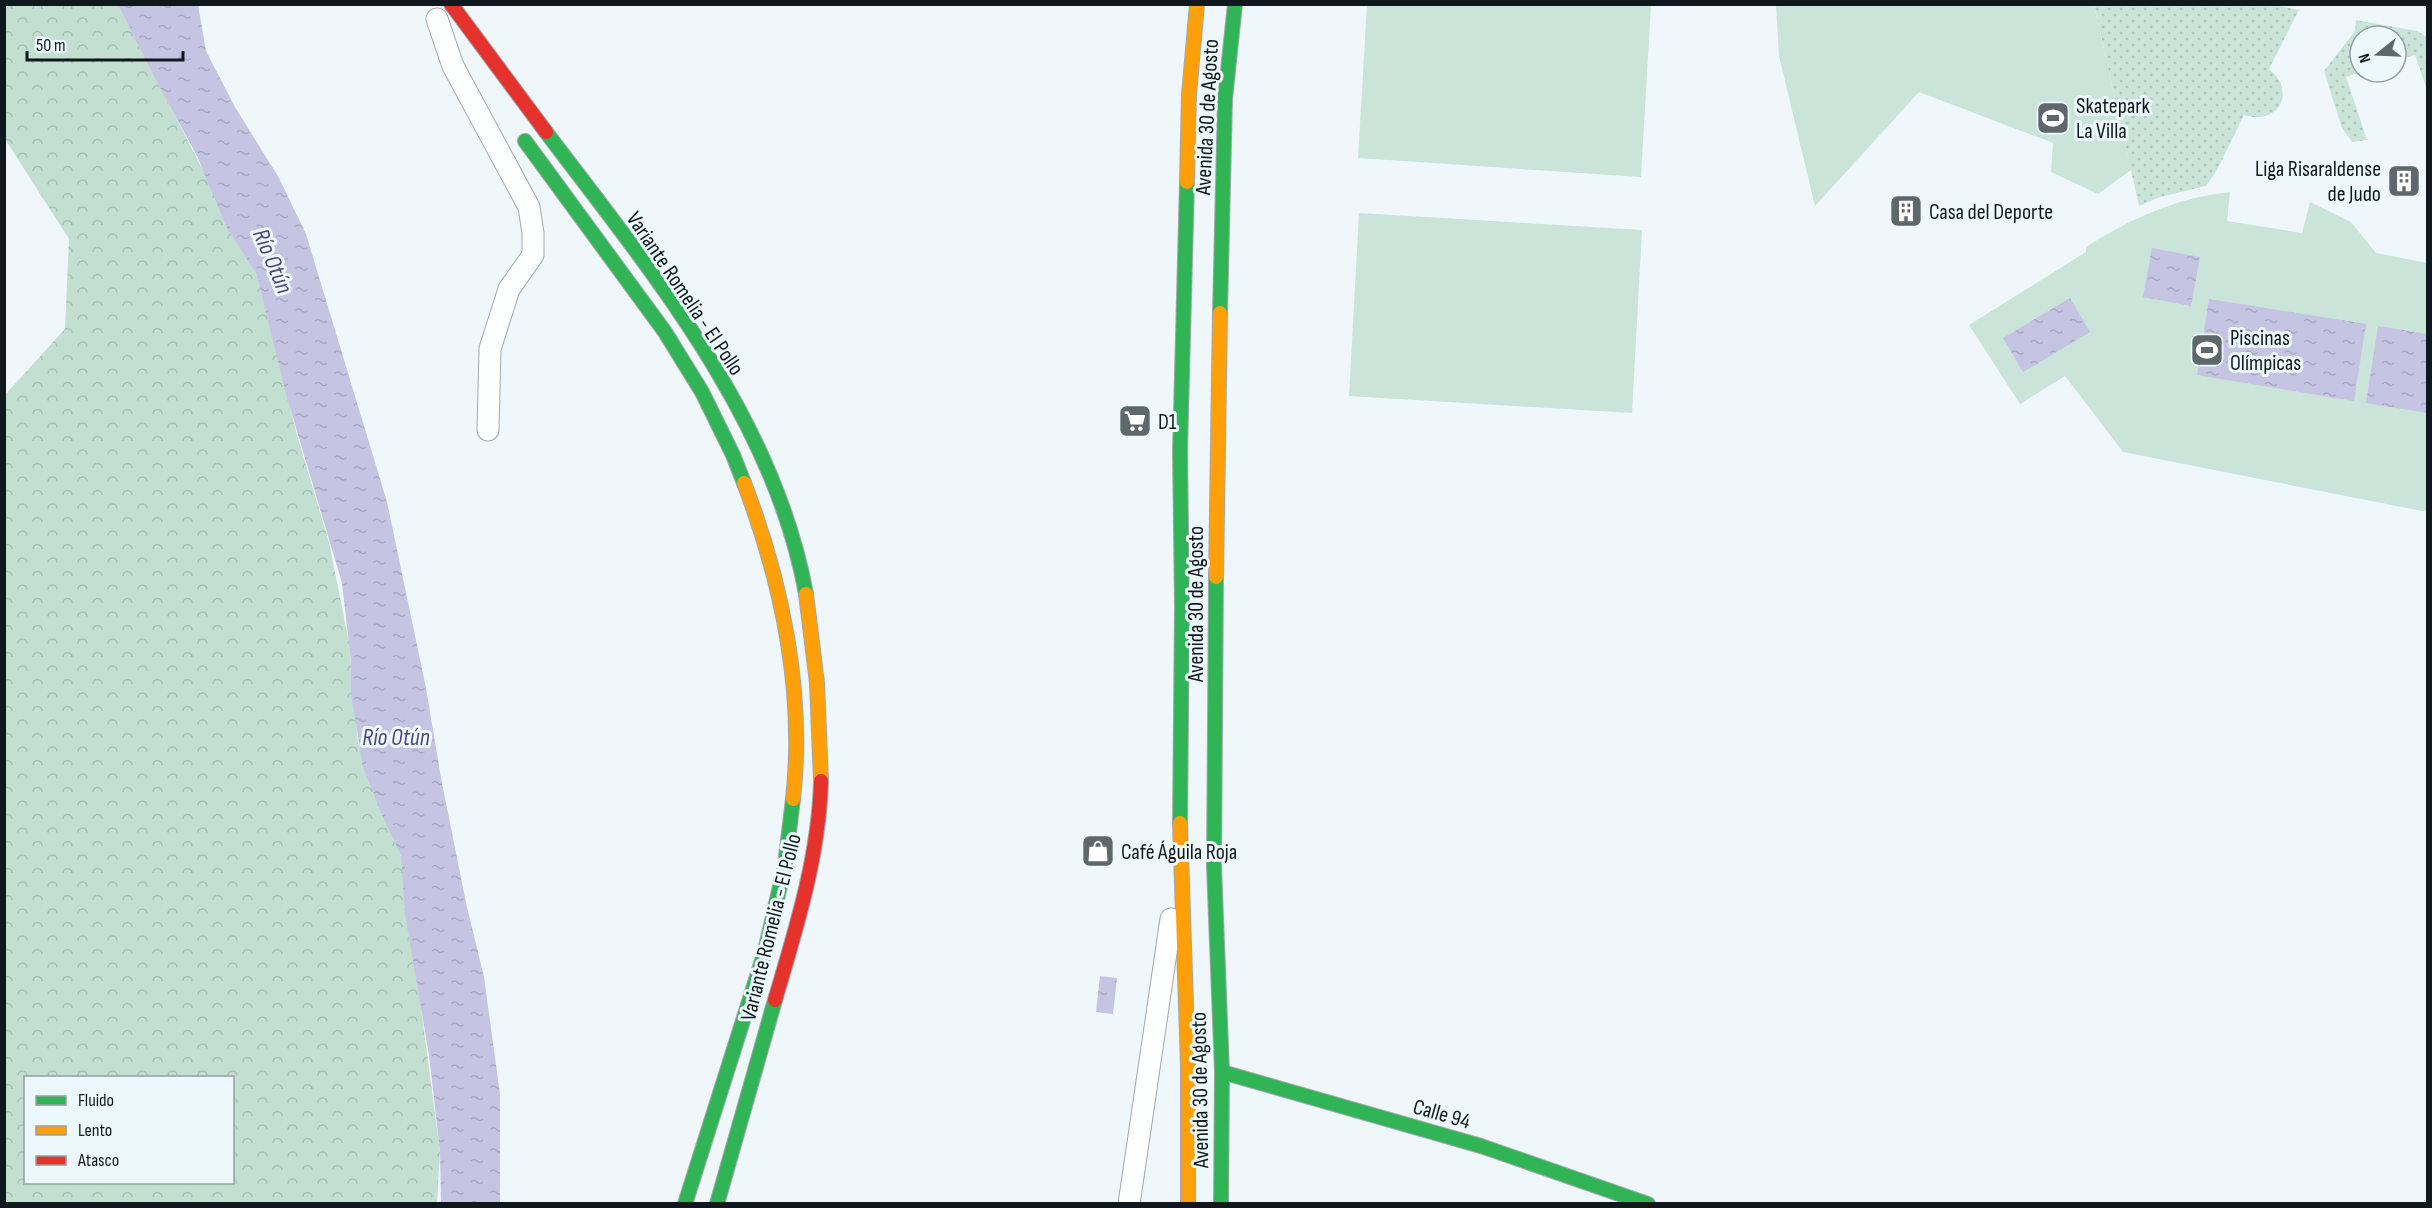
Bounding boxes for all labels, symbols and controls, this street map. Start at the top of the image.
scale bar [27,24,183,62]
north arrow [2348,24,2408,84]
text: 50 m [36,35,66,56]
street label: Avenida 30 de Agosto [1190,38,1225,197]
text: N [2355,51,2376,65]
place label: Skatepark La Villa [2076,93,2151,145]
sports icon: Skatepark La Villa [2035,100,2071,136]
place label: Liga Risaraldense de Judo [2255,156,2381,208]
building icon: Liga Risaraldense de Judo [2386,163,2422,199]
building icon: Casa del Deporte [1888,193,1924,229]
place label: Casa del Deporte [1929,199,2053,226]
street label: Variante Romelia - El Pollo [620,207,750,381]
water label: Río Otún [246,225,299,298]
place label: Piscinas Olímpicas [2230,325,2301,377]
sports icon: Piscinas Olímpicas [2189,332,2225,368]
supermarket icon: D1 [1117,403,1153,439]
place label: D1 [1158,409,1177,436]
street label: Avenida 30 de Agosto [1183,526,1210,683]
water label: Río Otún [362,723,430,752]
street label: Variante Romelia - El Pollo [735,831,808,1024]
shop icon: Café Águila Roja [1080,833,1116,869]
place label: Café Águila Roja [1121,839,1237,866]
street label: Avenida 30 de Agosto [1186,1012,1215,1169]
legend [24,1076,234,1184]
text: Fluido [78,1090,114,1111]
street label: Calle 94 [1410,1093,1473,1135]
text: Lento [78,1120,112,1141]
text: Atasco [77,1150,119,1171]

